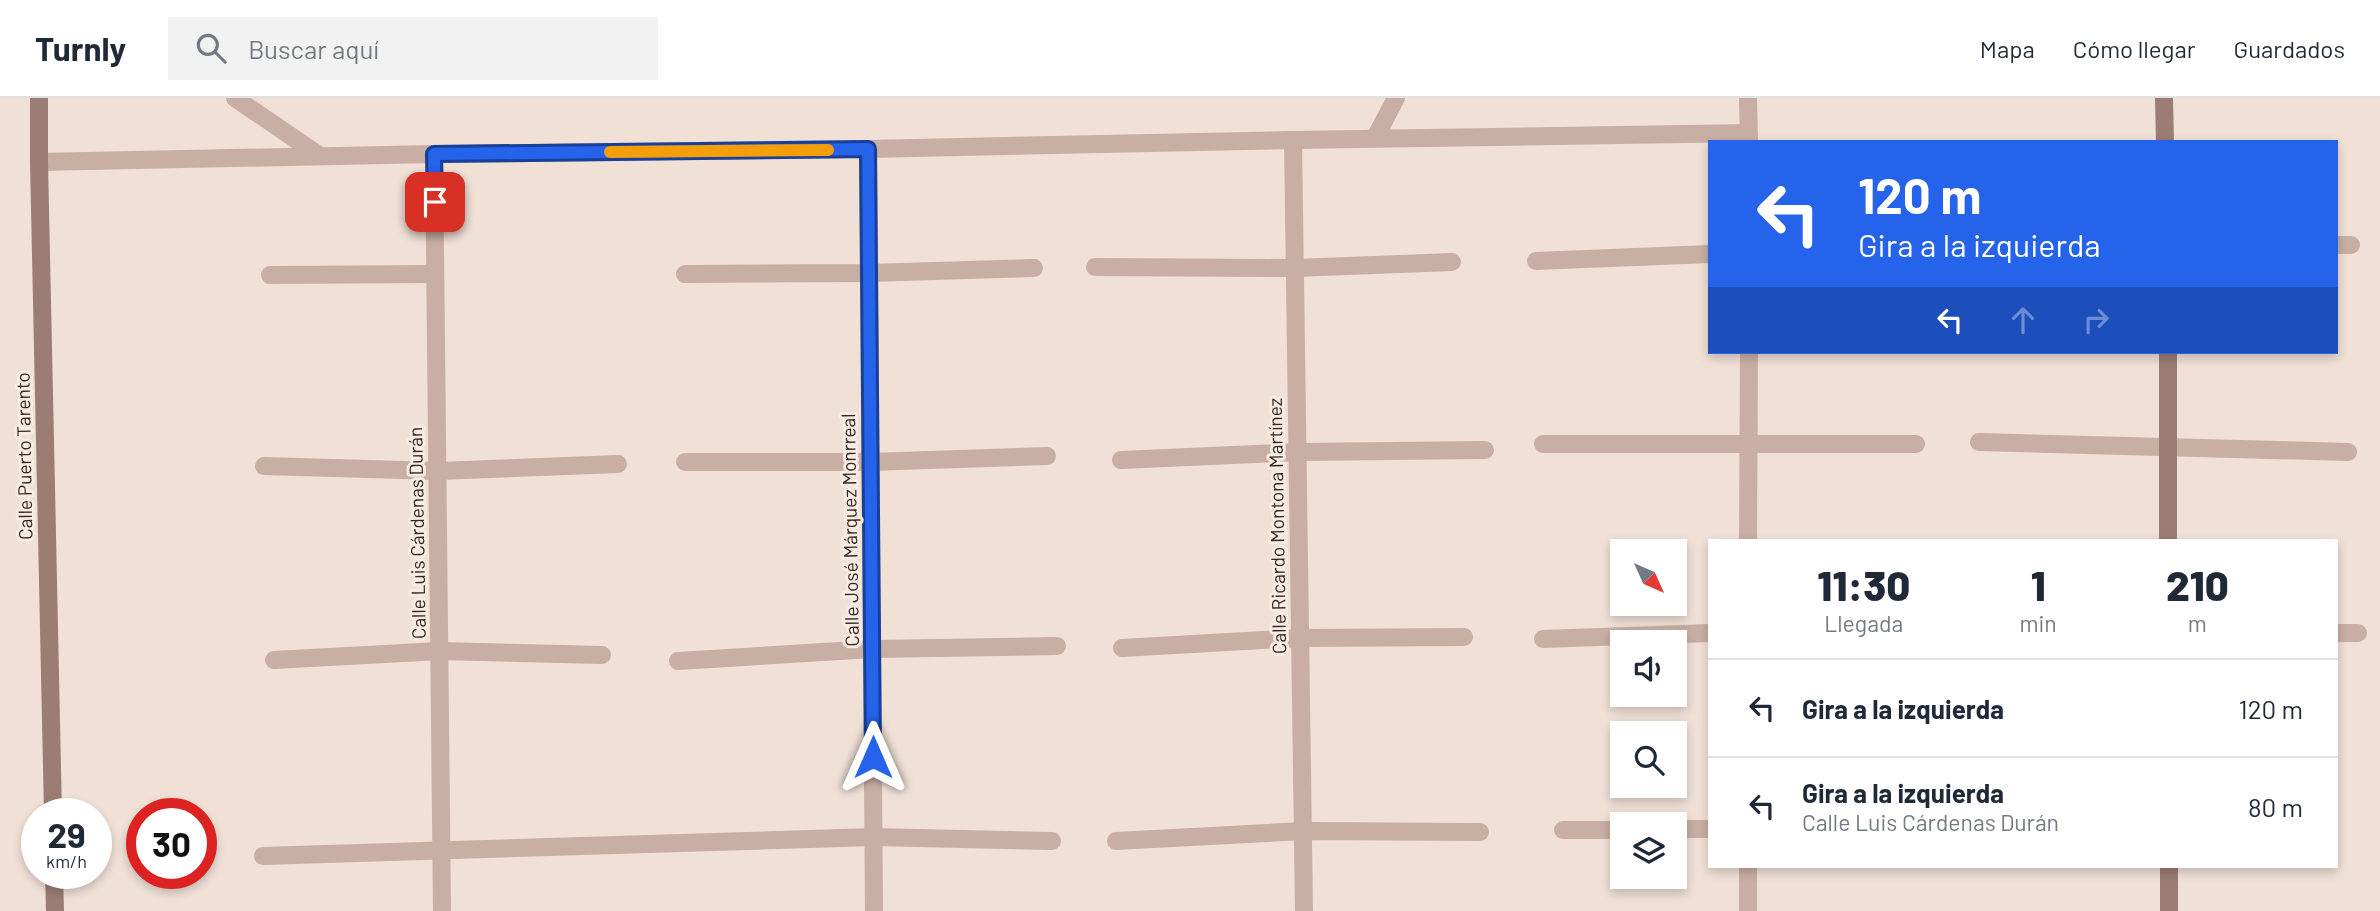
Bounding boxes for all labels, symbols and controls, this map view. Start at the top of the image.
search box [168,17,658,80]
text: Turnly [35,28,126,68]
icon: search [192,29,230,67]
text: Buscar aquí [248,33,379,64]
text: Mapa [1980,34,2035,63]
text: Cómo llegar [2073,34,2195,63]
text: Guardados [2233,34,2345,63]
text: 120 m [1858,165,1981,224]
icon: left [1743,168,1834,259]
pin [405,172,465,232]
icon: arrive [416,183,454,221]
text: Gira a la izquierda [1858,225,2101,263]
icon: left [1931,301,1969,339]
icon: ahead [2004,301,2042,339]
icon: right [2077,301,2115,339]
street label: Calle Puerto Tarento [11,372,36,540]
street label: Calle Ricardo Montona Martínez [1263,398,1290,654]
street label: Calle José Márquez Monrreal [836,413,863,647]
street label: Calle Luis Cárdenas Durán [403,427,430,639]
north arrow [1610,539,1687,616]
map controls [1610,539,1687,889]
text: 11:30 [1817,559,1910,609]
text: 1 [2031,559,2046,609]
text: 210 [2166,559,2229,609]
text: Llegada [1824,609,1903,637]
text: min [2019,609,2057,637]
text: m [2188,609,2207,637]
button: sound [1610,630,1687,707]
icon: left [1743,689,1781,727]
text: Gira a la izquierda [1802,693,2004,724]
text: 120 m [2239,693,2303,724]
position arrow [836,720,910,794]
button: search [1610,721,1687,798]
text: Gira a la izquierda [1802,777,2004,808]
icon: left [1743,787,1781,825]
text: 80 m [2248,791,2303,822]
speed limit sign: 30 [126,798,217,889]
text: Calle Luis Cárdenas Durán [1802,808,2059,836]
button: layers [1610,812,1687,889]
text: 29 [47,813,86,855]
text: km/h [46,850,87,872]

